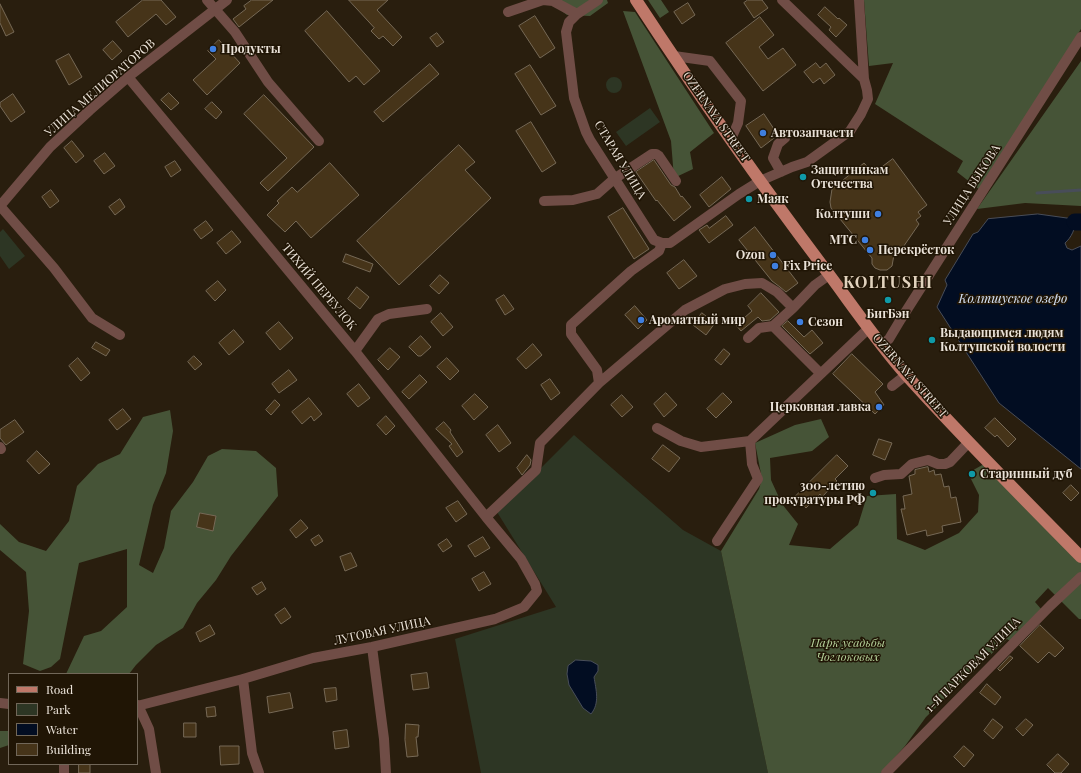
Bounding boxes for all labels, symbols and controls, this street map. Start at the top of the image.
street label: УЛИЦА МЕЛИОРАТОРОВ [42,36,158,140]
place label: Продукты [221,42,281,56]
marker: Продукты [208,44,218,54]
street label: OZERNAYA STREET [679,69,753,165]
street label: СТАРАЯ УЛИЦА [591,118,649,202]
place label: Автозапчасти [771,126,853,140]
marker: Автозапчасти [758,128,768,138]
street label: УЛИЦА БЫКОВА [940,142,1004,228]
place label: Защитникам Отечества [811,163,888,191]
marker: Защитникам Отечества [798,172,808,182]
place label: Маяк [757,192,789,206]
marker: Маяк [744,194,754,204]
place label: Колтуши [816,207,870,221]
marker: Колтуши [873,209,883,219]
place label: МТС [829,233,857,247]
marker: МТС [860,235,870,245]
street label: ТИХИЙ ПЕРЕУЛОК [279,241,359,333]
place label: Перекрёсток [878,243,954,257]
marker: Перекрёсток [865,245,875,255]
place label: Ozon [736,248,765,262]
marker: Ozon [768,250,778,260]
place label: Fix Price [783,259,832,273]
marker: Fix Price [770,261,780,271]
district label: KOLTUSHI [843,273,933,293]
water label: Колтшуское озеро [959,291,1067,307]
marker: БигБэн [883,295,893,305]
place label: БигБэн [867,307,909,321]
place label: Ароматный мир [649,313,745,327]
marker: Ароматный мир [636,315,646,325]
place label: Сезон [808,315,843,329]
marker: Сезон [795,317,805,327]
place label: Выдающимся людям Колтушской волости [940,326,1065,354]
street label: OZERNAYA STREET [869,331,951,421]
marker: Выдающимся людям Колтушской волости [927,335,937,345]
place label: Церковная лавка [770,400,871,414]
marker: Церковная лавка [874,402,884,412]
place label: Старинный дуб [980,467,1072,481]
marker: Старинный дуб [967,469,977,479]
place label: 300-летию прокуратуры РФ [764,479,865,507]
marker: 300-летию прокуратуры РФ [868,488,878,498]
street label: ЛУГОВАЯ УЛИЦА [332,614,432,648]
street label: 1-Я ПАРКОВАЯ УЛИЦА [923,615,1023,715]
park label: Парк усадьбы Чоглоковых [811,636,885,664]
legend [8,673,138,765]
text: Road [46,681,73,697]
text: Park [46,701,71,717]
text: Water [46,721,78,737]
text: Building [46,741,91,757]

